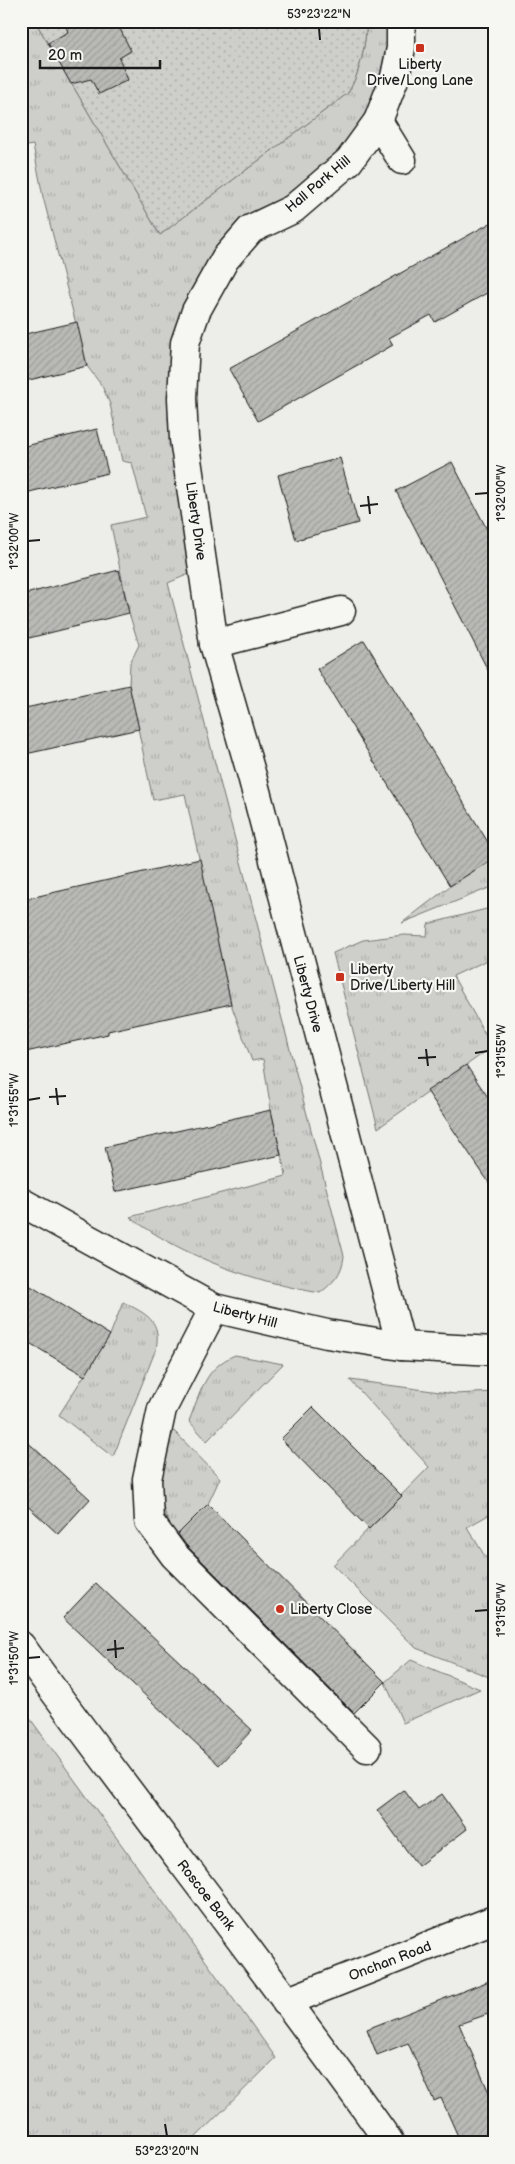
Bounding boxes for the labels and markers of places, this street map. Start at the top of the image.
marker: Liberty Drive/Long Lane [414,42,426,54]
place label: Liberty Drive/Long Lane [367,56,473,89]
place label: Liberty Drive/Liberty Hill [350,961,455,994]
marker: Liberty Drive/Liberty Hill [334,971,346,983]
place label: Liberty Close [290,1601,372,1618]
marker: Liberty Close [274,1603,286,1615]

